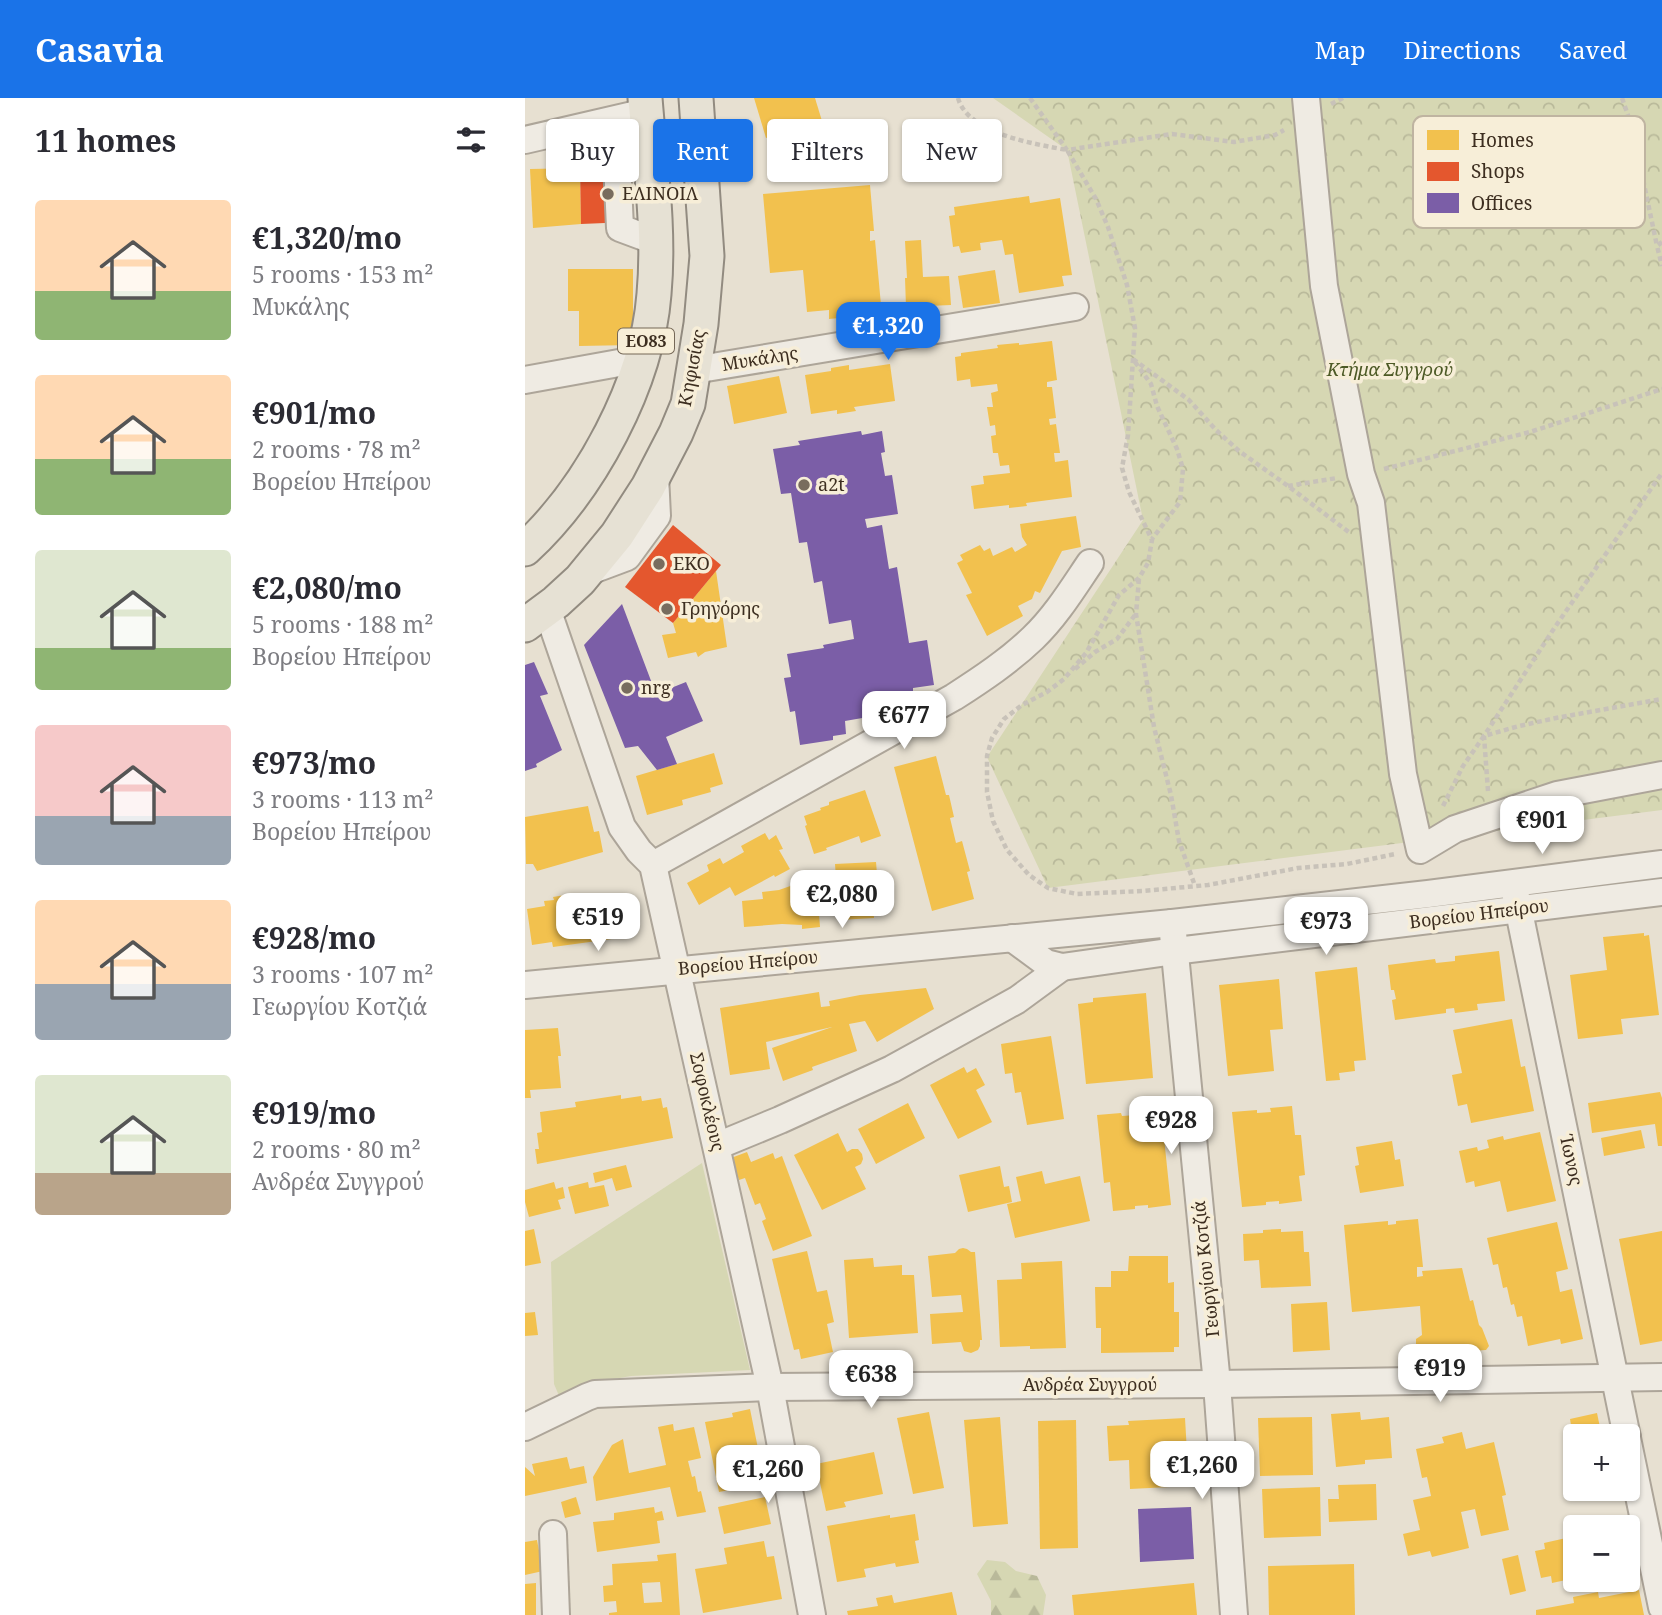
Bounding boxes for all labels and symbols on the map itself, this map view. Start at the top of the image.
legend [1413,116,1645,228]
text: Homes [1471,127,1534,153]
text: Shops [1471,158,1525,184]
place label: ΕΛΙΝΟΙΛ [622,181,699,205]
marker: ΕΛΙΝΟΙΛ [600,186,616,202]
text: Offices [1471,190,1532,216]
pin: €1,320 [831,302,945,362]
street label: Κηφισίας [672,327,710,408]
road number: ΕΟ83 [618,328,674,354]
street label: Μυκάλης [720,340,800,376]
park label: Κτήμα Συγγρού [1326,357,1453,381]
place label: a2t [818,472,845,496]
marker: a2t [796,477,812,493]
place label: EKO [673,551,710,575]
marker: EKO [651,556,667,572]
place label: Γρηγόρης [681,596,760,620]
marker: Γρηγόρης [659,601,675,617]
place label: nrg [641,675,671,699]
marker: nrg [619,680,635,696]
pin: €677 [863,692,945,751]
pin: €901 [1501,796,1583,856]
pin: €2,080 [785,870,899,930]
street label: Βορείου Ηπείρου [1408,893,1550,933]
pin: €519 [557,894,639,953]
pin: €973 [1285,898,1367,957]
street label: Βορείου Ηπείρου [677,944,819,980]
street label: Σοφοκλέους [685,1050,731,1154]
pin: €928 [1130,1096,1212,1156]
street label: Ίωνος [1555,1131,1589,1188]
street label: Γεωργίου Κοτζιά [1186,1199,1224,1339]
pin: €919 [1399,1344,1481,1404]
pin: €638 [830,1350,912,1410]
street label: Ανδρέα Συγγρού [1023,1372,1157,1396]
pin: €1,260 [1145,1442,1259,1501]
pin: €1,260 [711,1446,825,1505]

